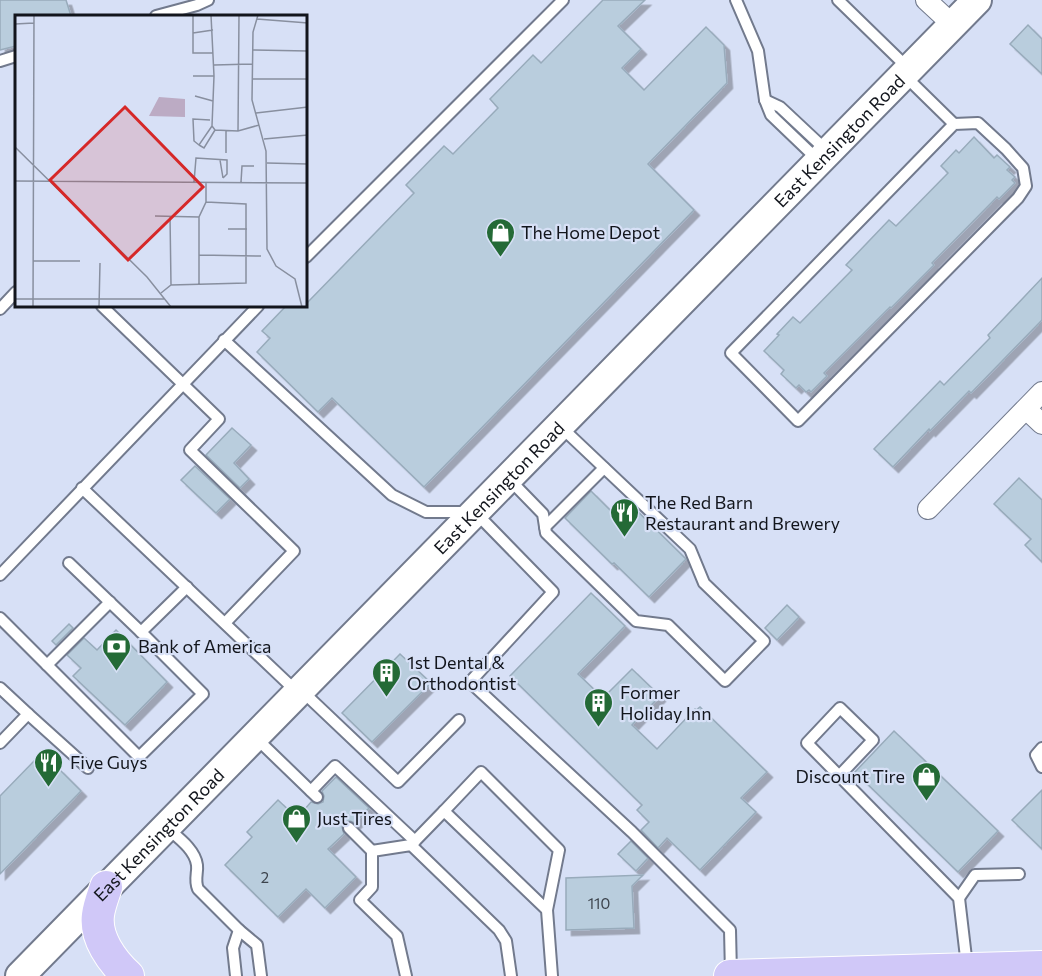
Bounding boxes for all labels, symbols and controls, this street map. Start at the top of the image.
inset map [15,15,308,308]
street label: East Kensington Road [769,70,909,212]
shop icon: The Home Depot [484,216,516,258]
place label: The Home Depot [521,221,660,243]
street label: East Kensington Road [429,417,569,559]
place label: The Red Barn Restaurant and Brewery [645,491,840,534]
restaurant icon: The Red Barn Restaurant and Brewery [608,496,640,538]
bank icon: Bank of America [101,630,133,672]
place label: Bank of America [138,635,271,657]
place label: 1st Dental & Orthodontist [407,651,516,694]
building icon: 1st Dental & Orthodontist [370,656,402,698]
place label: Former Holiday Inn [620,681,711,724]
building icon: Former Holiday Inn [583,686,615,728]
restaurant icon: Five Guys [33,746,65,788]
place label: Five Guys [70,751,147,773]
shop icon: Discount Tire [910,760,942,802]
street label: East Kensington Road [89,764,229,906]
place label: Discount Tire [796,765,905,787]
shop icon: Just Tires [280,802,312,844]
place label: Just Tires [317,807,392,829]
house number: 2 [261,868,269,886]
house number: 110 [588,894,610,912]

